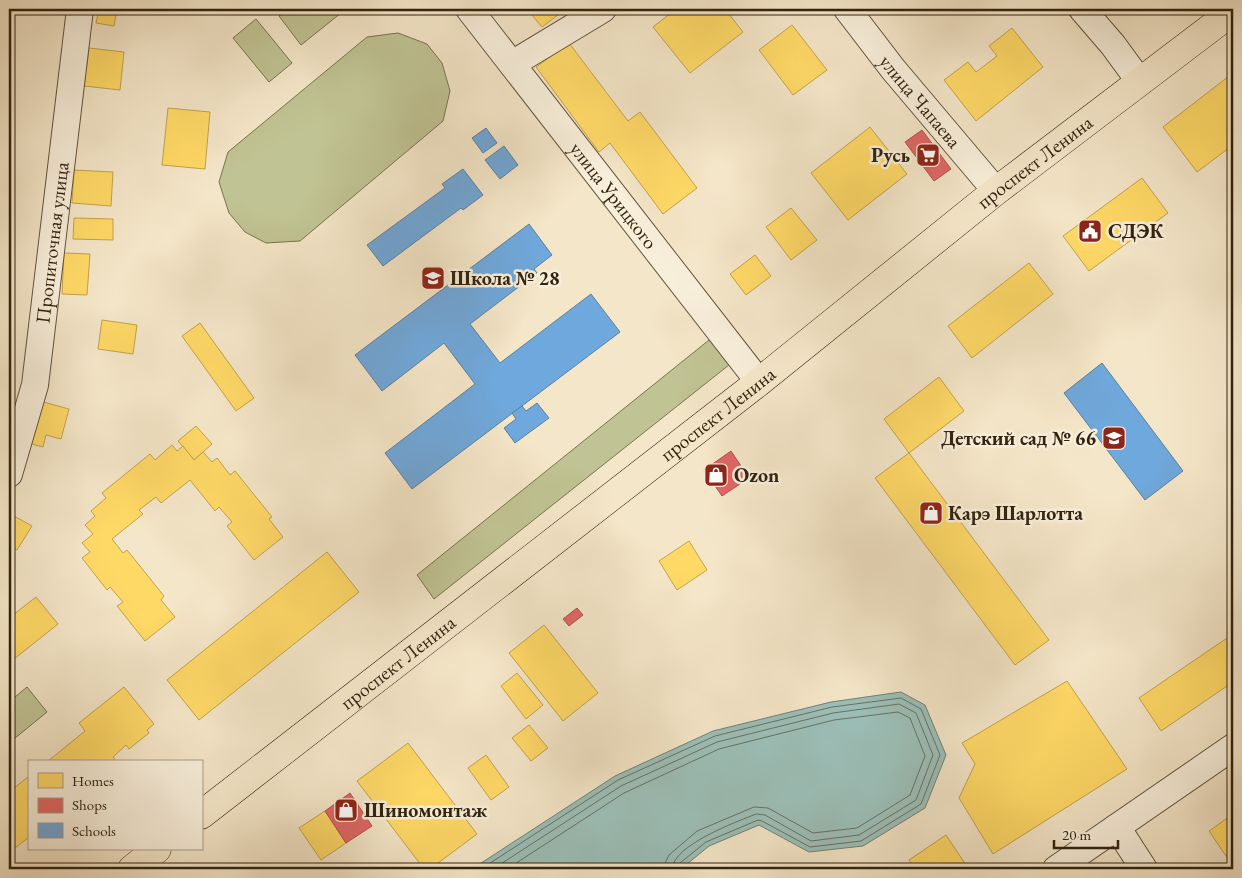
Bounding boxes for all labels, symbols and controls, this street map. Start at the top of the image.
street label: улица Чапаева [874,49,967,154]
street label: проспект Ленина [971,109,1098,215]
street label: улица Урицкого [564,136,664,254]
place label: Русь [871,142,910,168]
supermarket icon: Русь [915,142,941,168]
street label: Пропиточная улица [29,160,75,325]
public building icon: СДЭК [1077,218,1103,244]
place label: СДЭК [1108,218,1164,244]
school or university icon: Школа № 28 [420,265,446,291]
place label: Школа № 28 [450,265,560,291]
street label: проспект Ленина [655,361,781,467]
place label: Детский сад № 66 [941,425,1096,451]
school or university icon: Детский сад № 66 [1101,425,1127,451]
shop icon: Ozon [703,462,729,488]
place label: Ozon [734,462,779,488]
shop icon: Карэ Шарлотта [918,500,944,526]
place label: Карэ Шарлотта [948,500,1083,526]
street label: проспект Ленина [335,609,461,715]
legend [28,760,202,850]
text: Homes [72,771,114,790]
text: Shops [72,795,107,814]
shop icon: Шиномонтаж [333,797,359,823]
place label: Шиномонтаж [364,797,487,823]
scale bar [1054,818,1118,850]
text: Schools [72,821,116,840]
text: 20 m [1062,825,1091,844]

